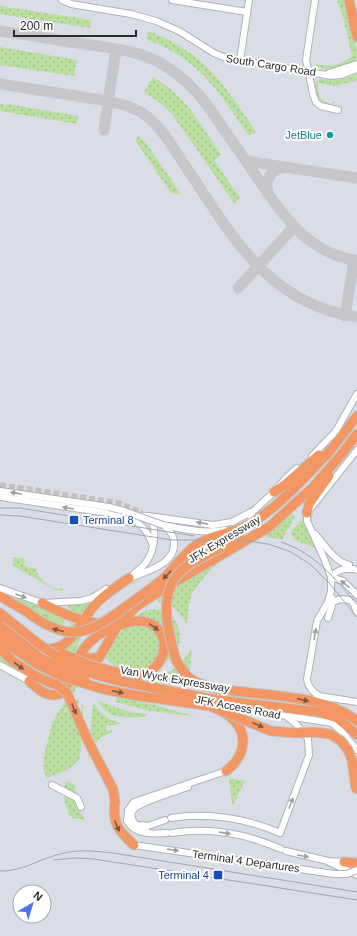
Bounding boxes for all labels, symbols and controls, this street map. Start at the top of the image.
scale bar [14,12,136,38]
text: 200 m [20,19,53,33]
street label: South Cargo Road [225,52,317,78]
place label: JetBlue [285,129,322,141]
marker: JetBlue [325,130,335,140]
one-way arrow [10,490,22,496]
one-way arrow [62,504,75,510]
street label: JFK Expressway [186,513,263,565]
marker: Terminal 8 [68,514,80,526]
place label: Terminal 8 [83,514,134,526]
one-way arrow [196,520,208,526]
one-way arrow [162,570,171,580]
one-way arrow [340,580,351,588]
one-way arrow [15,593,27,599]
one-way arrow [148,623,159,631]
one-way arrow [52,626,64,632]
one-way arrow [312,628,318,641]
one-way arrow [14,662,25,670]
street label: Van Wyck Expressway [119,663,231,695]
one-way arrow [112,690,124,696]
street label: JFK Access Road [194,693,282,721]
one-way arrow [297,698,309,704]
one-way arrow [72,704,78,716]
one-way arrow [252,722,264,728]
one-way arrow [289,796,295,808]
one-way arrow [114,820,120,832]
one-way arrow [219,830,231,836]
one-way arrow [167,847,179,853]
street label: Terminal 4 Departures [192,848,301,875]
one-way arrow [297,853,309,859]
place label: Terminal 4 [158,869,209,881]
marker: Terminal 4 [212,869,224,881]
north arrow [12,884,52,924]
text: N [31,889,45,903]

